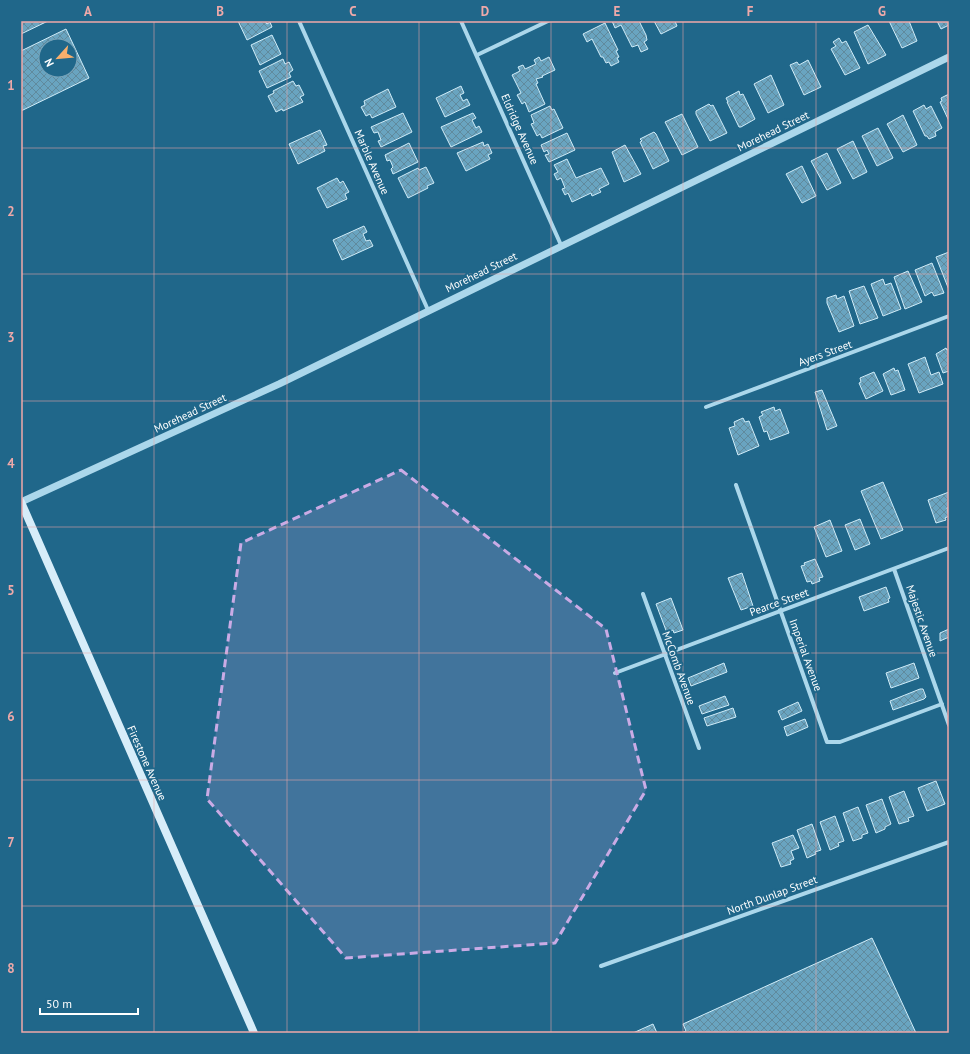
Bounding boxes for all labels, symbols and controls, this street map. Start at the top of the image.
text: A [84,3,92,20]
text: B [216,3,224,20]
text: C [349,3,357,20]
text: D [481,3,489,20]
text: E [614,3,621,20]
text: F [747,3,754,20]
text: G [878,3,886,20]
north arrow [38,38,78,78]
text: N [41,56,57,69]
text: 1 [7,77,15,94]
street label: Eldridge Avenue [498,91,542,167]
street label: Morehead Street [735,108,811,154]
street label: Marble Avenue [351,127,393,197]
text: 2 [7,203,15,220]
street label: Morehead Street [443,249,519,295]
text: 3 [7,329,15,346]
street label: Ayers Street [796,337,854,369]
street label: Morehead Street [152,390,229,436]
text: 4 [7,455,15,472]
text: 5 [7,582,15,599]
street label: Majestic Avenue [903,583,941,659]
street label: Pearce Street [748,585,811,619]
street label: Imperial Avenue [786,617,826,693]
street label: McComb Avenue [659,629,699,707]
text: 6 [7,708,15,725]
street label: Firestone Avenue [124,723,170,803]
text: 7 [7,834,15,851]
street label: North Dunlap Street [725,872,819,918]
text: 8 [7,960,15,977]
scale bar [40,990,138,1016]
text: 50 m [46,996,72,1011]

